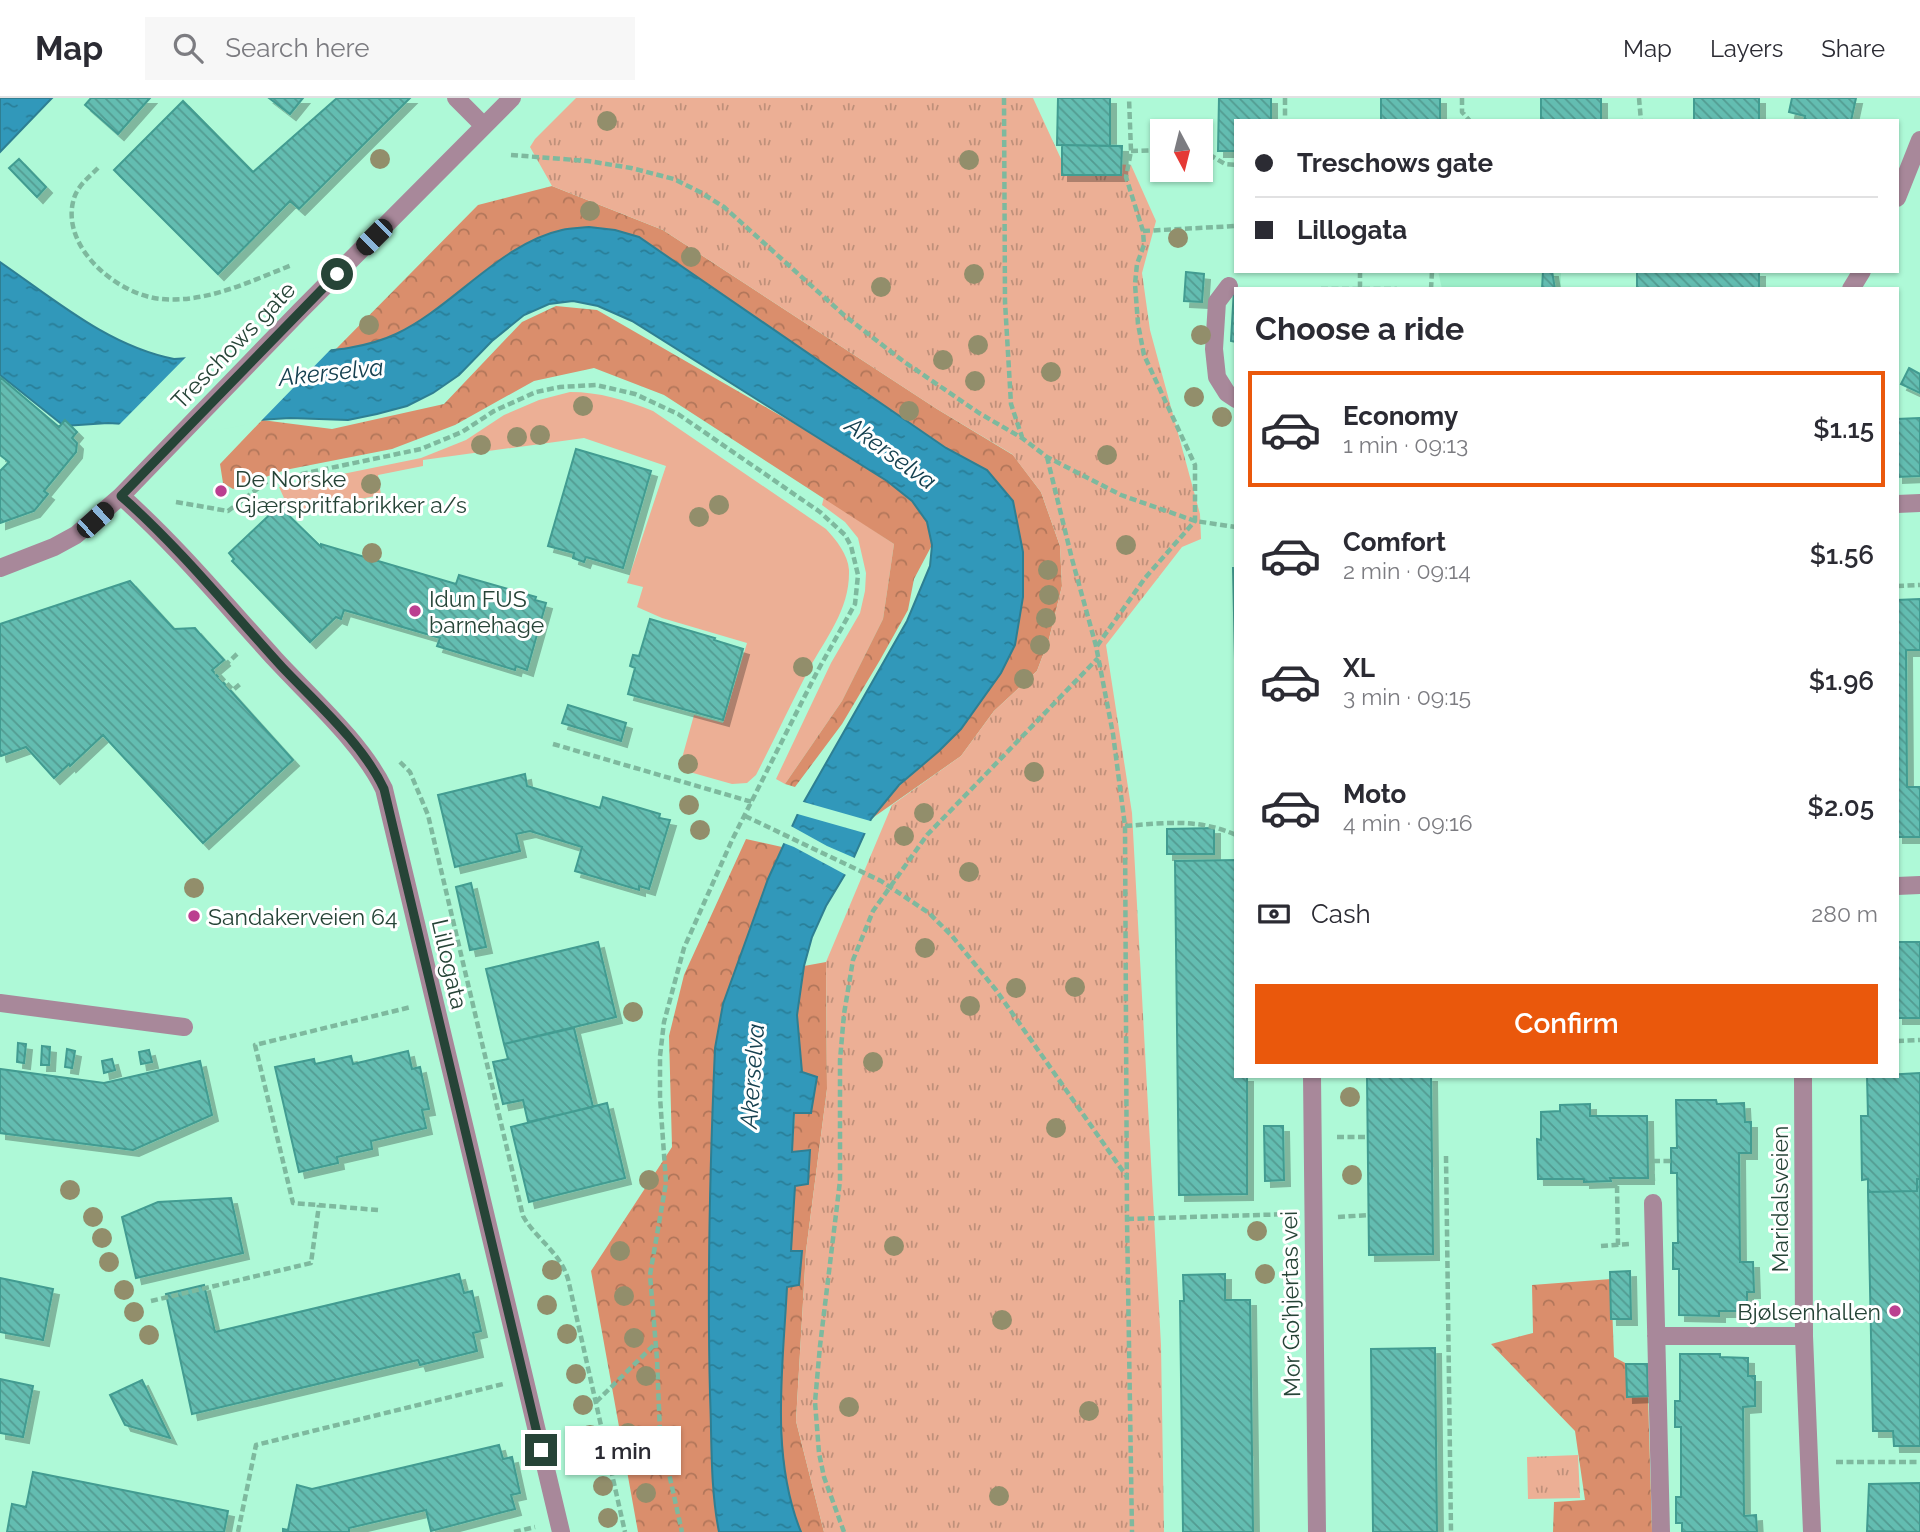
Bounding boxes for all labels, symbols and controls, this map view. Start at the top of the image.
search box [145,17,635,80]
text: Map [35,29,103,68]
icon: search [169,29,207,67]
text: Search here [225,33,370,63]
text: Map [1623,34,1672,63]
text: Layers [1710,34,1783,63]
text: Share [1821,34,1885,63]
north arrow [1150,119,1213,182]
map controls [1150,119,1213,182]
text: Treschows gate [1297,148,1493,178]
car [352,215,397,259]
text: Lillogata [1297,215,1407,245]
route start [321,258,353,290]
street label: Treschows gate [165,276,301,414]
text: Choose a ride [1255,310,1464,347]
water label: Akerselva [275,352,385,392]
icon: car [1259,398,1322,461]
text: Economy [1343,401,1458,431]
water label: Akerselva [838,409,942,496]
text: $1.15 [1813,414,1874,444]
text: 1 min · 09:13 [1343,431,1468,458]
place label: De Norske Gjærspritfabrikker a/s [235,465,467,518]
marker: De Norske Gjærspritfabrikker a/s [213,483,229,499]
car [73,498,118,542]
icon: car [1259,524,1322,587]
text: Comfort [1343,527,1446,557]
text: $1.56 [1810,540,1874,570]
text: 2 min · 09:14 [1343,557,1471,584]
place label: Idun FUS barnehage [429,585,544,638]
marker: Idun FUS barnehage [407,603,423,619]
icon: car [1259,650,1322,713]
text: XL [1343,653,1375,683]
text: $1.96 [1809,666,1874,696]
text: 3 min · 09:15 [1343,683,1471,710]
icon: car [1259,776,1322,839]
text: Moto [1343,779,1406,809]
text: $2.05 [1808,792,1874,822]
text: 4 min · 09:16 [1343,809,1473,836]
icon: cash [1255,895,1293,933]
text: Cash [1311,899,1371,929]
text: 280 m [1811,900,1878,927]
place label: Sandakerveien 64 [208,903,397,930]
marker: Sandakerveien 64 [186,908,202,924]
street label: Lillogata [427,916,473,1012]
button: Confirm [1255,984,1878,1064]
water label: Akerselva [734,1022,770,1132]
street label: Maridalsveien [1766,1126,1793,1272]
street label: Mor Go’hjertas vei [1275,1211,1305,1397]
place label: Bjølsenhallen [1737,1298,1881,1325]
marker: Bjølsenhallen [1887,1303,1903,1319]
callout: 1 min [566,1426,681,1474]
route end [525,1434,557,1466]
text: 1 min [594,1437,652,1464]

